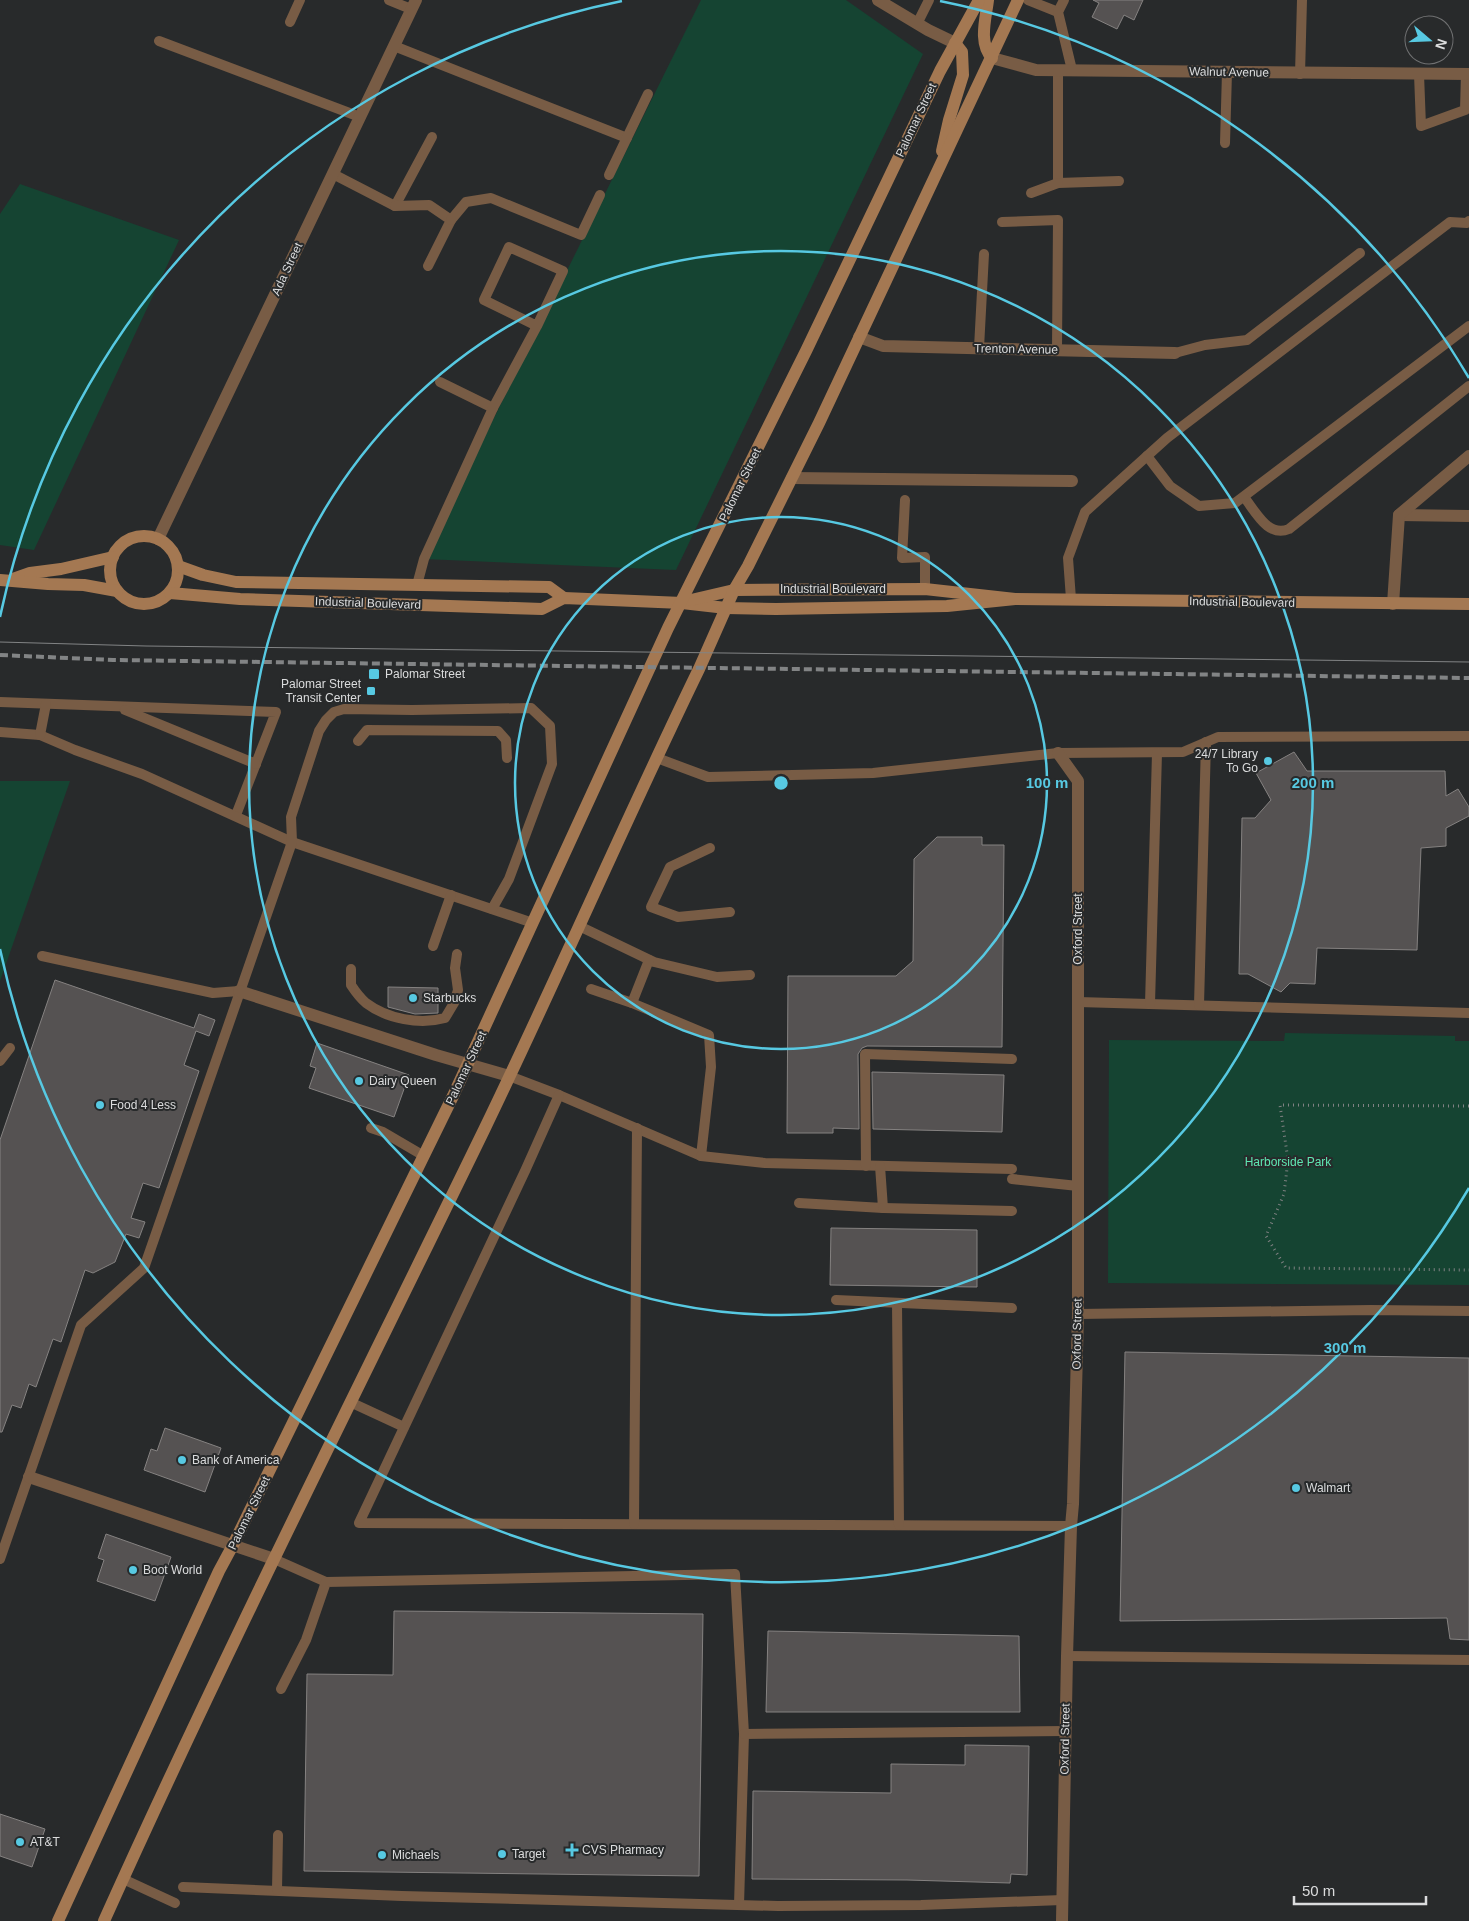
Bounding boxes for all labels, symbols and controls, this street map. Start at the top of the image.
north arrow [1404,15,1454,65]
text: N [1432,37,1451,52]
street label: Walnut Avenue [1189,64,1269,80]
street label: Palomar Street [893,80,940,159]
street label: Ada Street [269,240,306,298]
street label: Trenton Avenue [974,341,1058,357]
street label: Palomar Street [716,445,764,524]
street label: Industrial Boulevard [780,582,886,596]
street label: Industrial Boulevard [315,594,421,612]
street label: Industrial Boulevard [1189,594,1295,610]
marker: Palomar Street [367,667,381,681]
place label: Palomar Street [385,667,466,681]
place label: Palomar Street Transit Center [281,677,362,705]
marker: Palomar Street Transit Center [365,685,377,697]
place label: 24/7 Library To Go [1195,747,1258,775]
marker: 24/7 Library To Go [1262,755,1274,767]
centre of rings [772,774,790,792]
text: 100 m [1026,774,1068,791]
text: 200 m [1292,774,1334,791]
street label: Oxford Street [1071,893,1085,965]
place label: Starbucks [423,991,476,1005]
marker: Starbucks [407,992,419,1004]
street label: Palomar Street [443,1028,490,1107]
place label: Dairy Queen [369,1074,436,1088]
marker: Dairy Queen [353,1075,365,1087]
place label: Food 4 Less [110,1098,176,1112]
marker: Food 4 Less [94,1099,106,1111]
park label: Harborside Park [1245,1155,1332,1169]
street label: Oxford Street [1069,1298,1085,1370]
text: 300 m [1324,1339,1366,1356]
place label: Bank of America [192,1453,280,1467]
marker: Bank of America [176,1454,188,1466]
street label: Palomar Street [225,1473,273,1552]
place label: Walmart [1306,1481,1351,1495]
marker: Walmart [1290,1482,1302,1494]
place label: Boot World [143,1563,202,1577]
marker: Boot World [127,1564,139,1576]
street label: Oxford Street [1057,1703,1073,1775]
place label: AT&T [30,1835,60,1849]
marker: AT&T [14,1836,26,1848]
place label: CVS Pharmacy [582,1843,664,1857]
marker: CVS Pharmacy [566,1844,578,1856]
place label: Target [512,1847,546,1861]
place label: Michaels [392,1848,439,1862]
marker: Target [496,1848,508,1860]
marker: Michaels [376,1849,388,1861]
scale bar [1294,1874,1426,1906]
text: 50 m [1302,1882,1335,1899]

